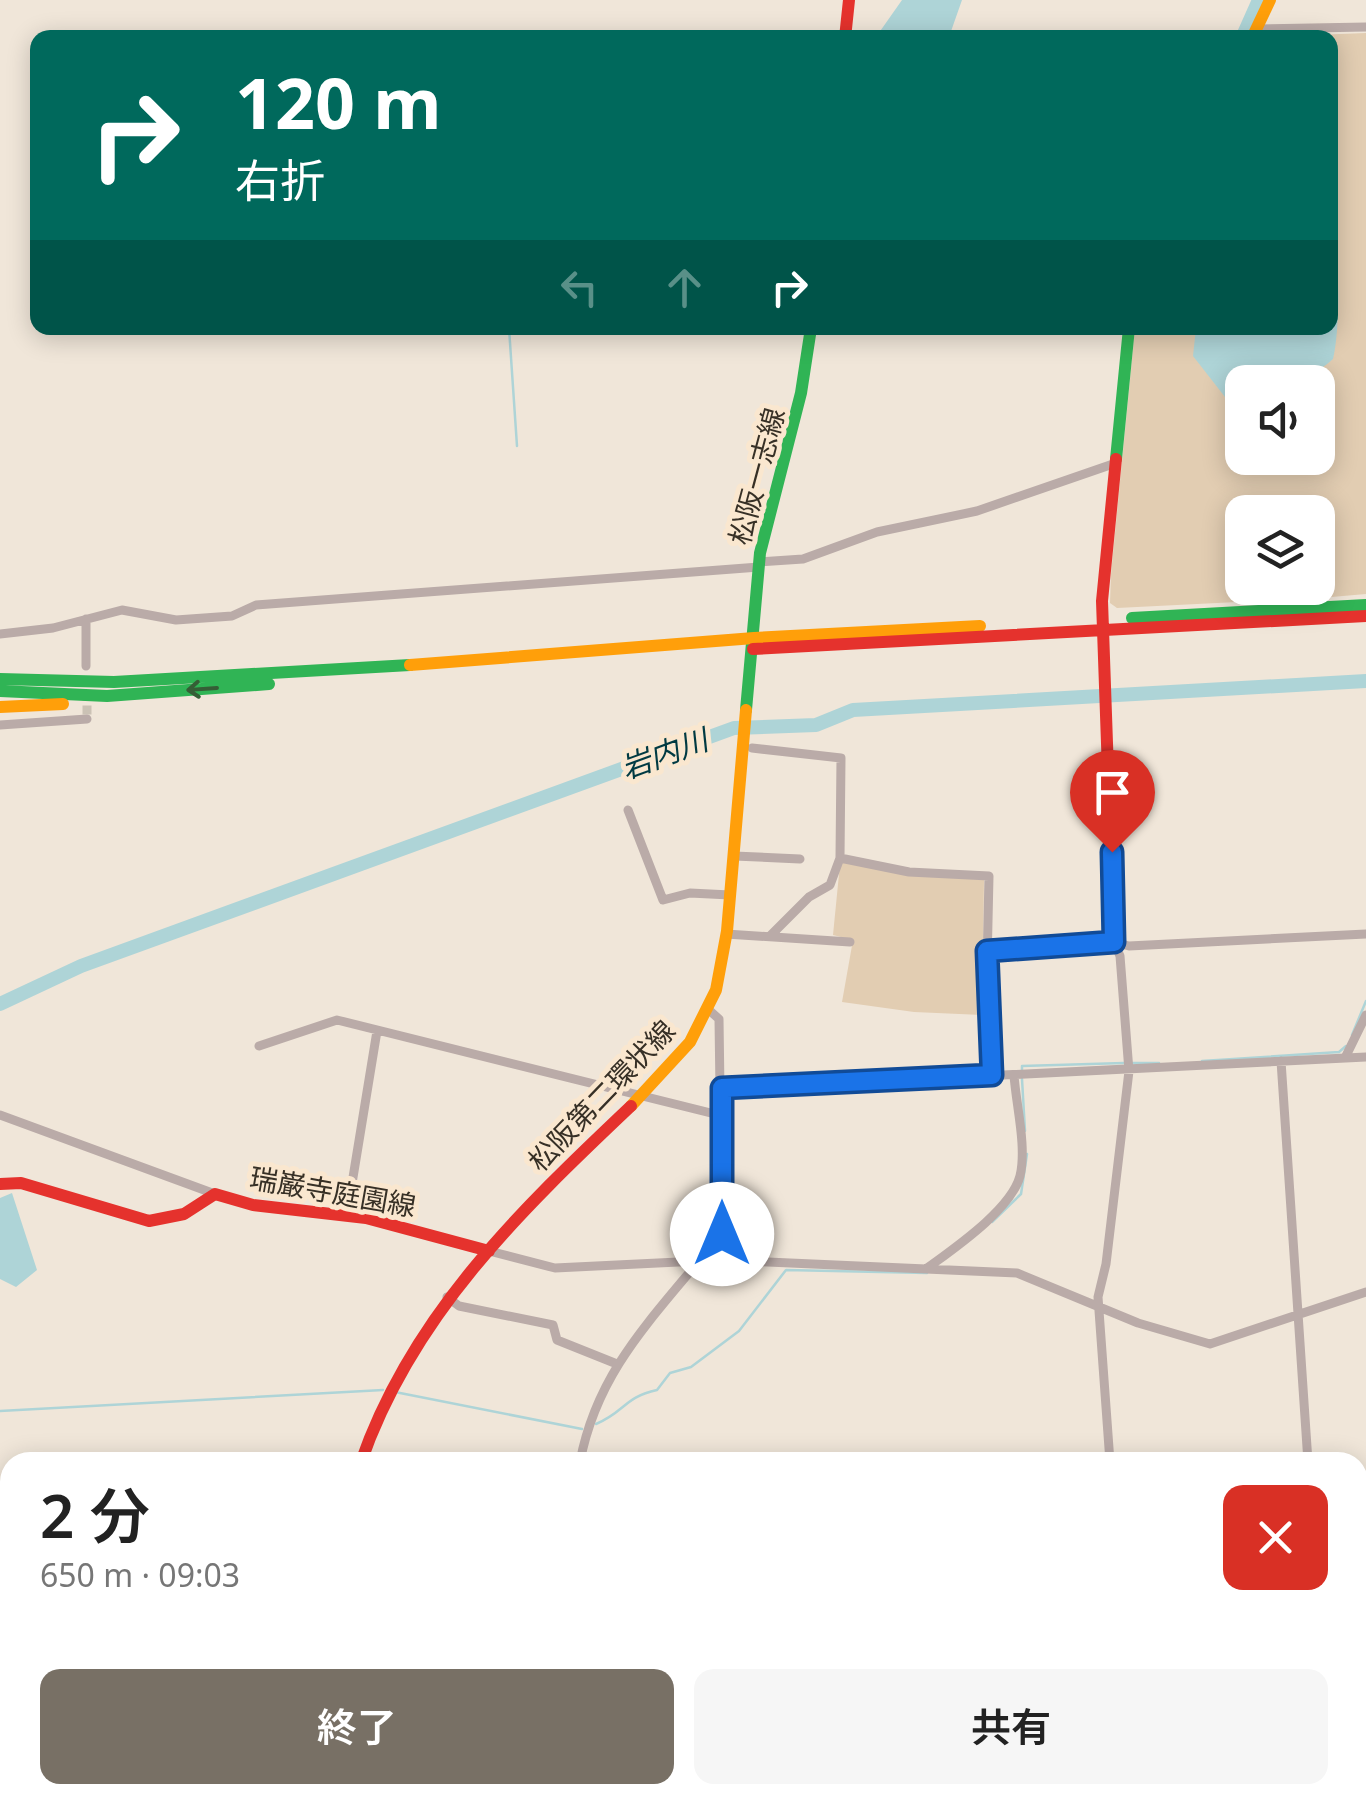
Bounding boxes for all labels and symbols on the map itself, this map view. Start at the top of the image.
street label: 松阪一志線 [720,403,792,549]
one-way arrow [187,680,219,699]
water label: 岩内川 [615,717,716,788]
pin [1070,750,1155,853]
street label: 松阪第二環状線 [519,1011,683,1179]
street label: 瑞巌寺庭園線 [247,1158,419,1224]
position arrow [670,1182,774,1286]

